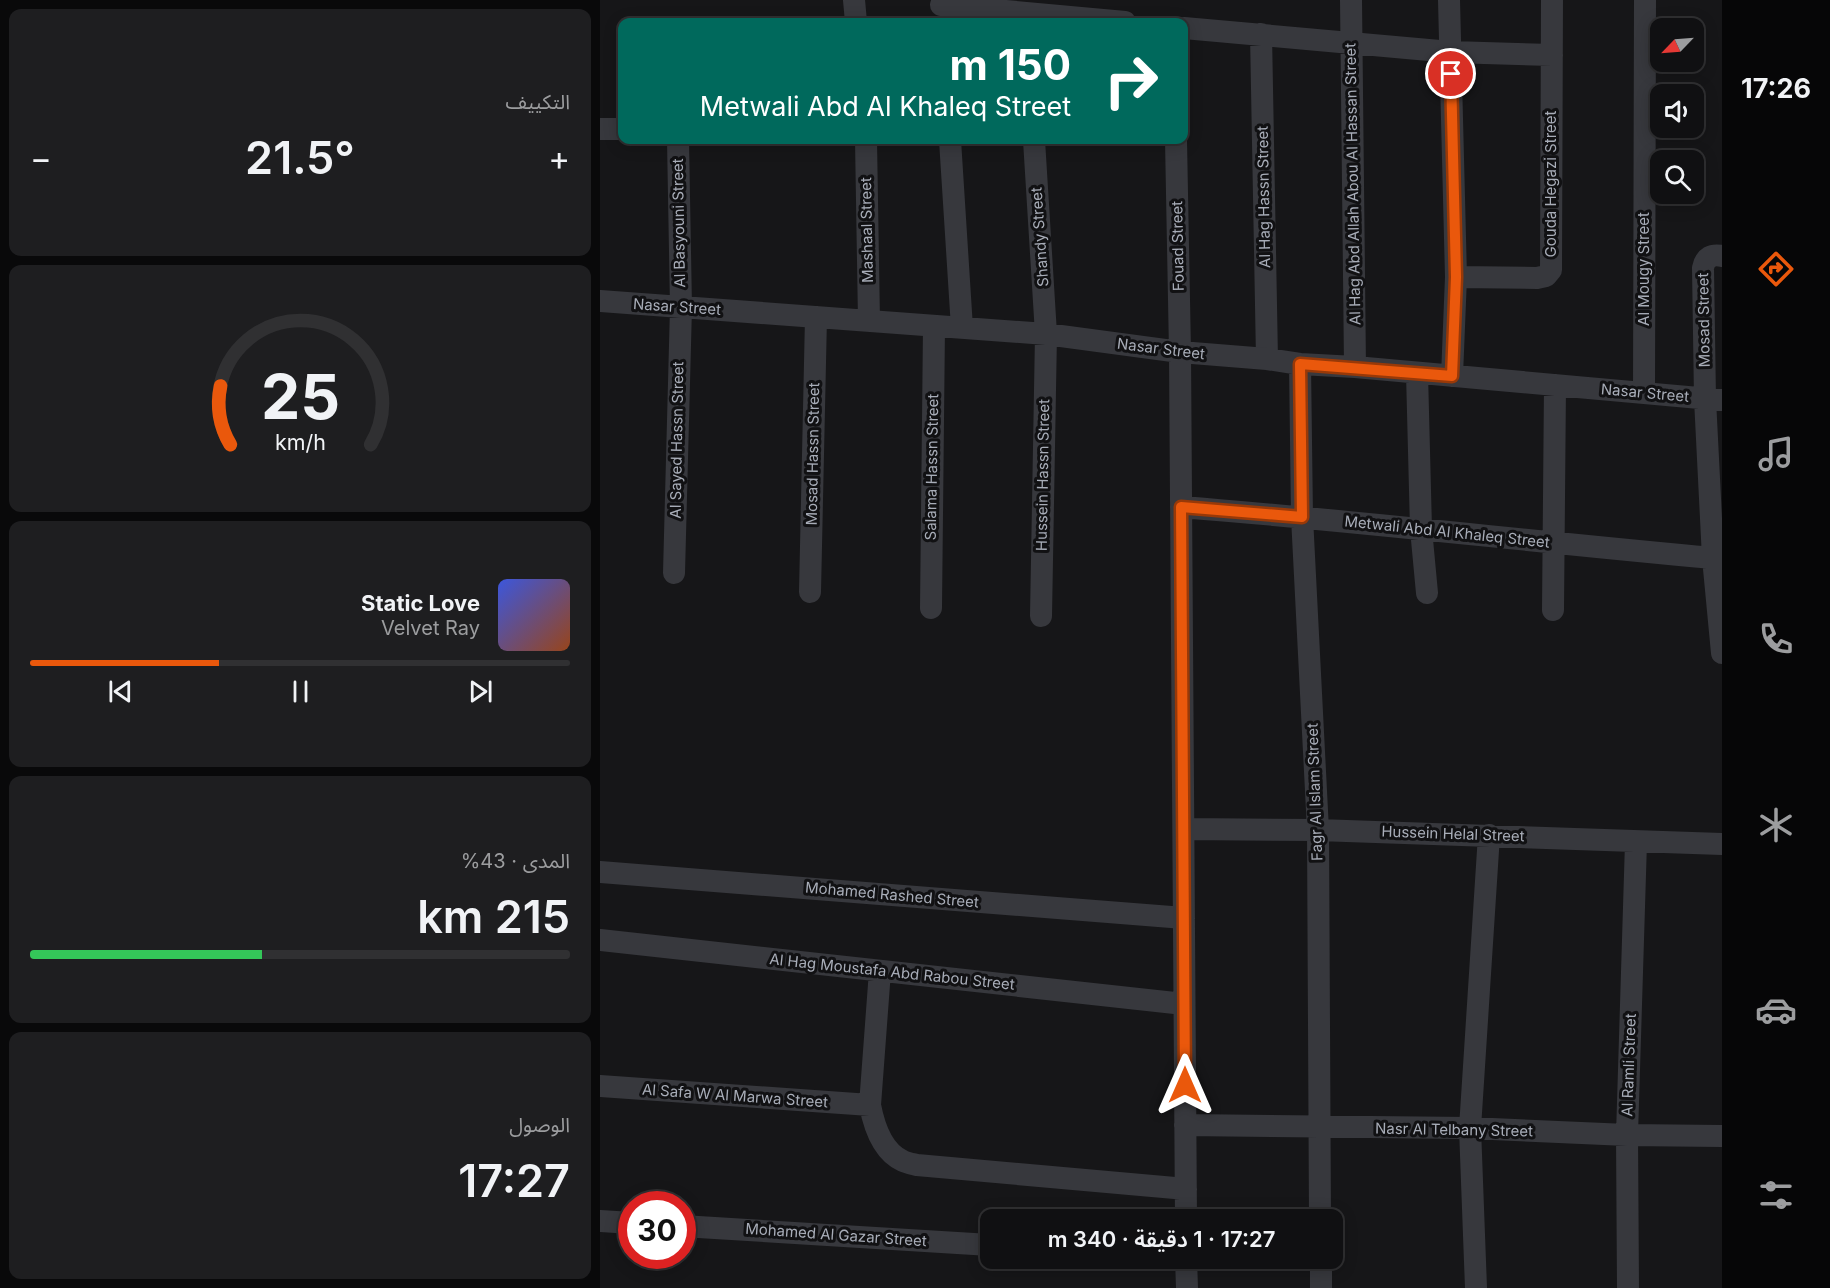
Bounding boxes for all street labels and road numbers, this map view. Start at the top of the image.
street label: Al Hag Abd Allah Abou Al Hassan Street [1341,43,1364,325]
street label: Gouda Hegazi Street [1541,110,1560,257]
street label: Al Hag Hassn Street [1253,126,1274,268]
street label: Al Basyouni Street [668,158,689,288]
street label: Mashaal Street [856,177,877,283]
street label: Shandy Street [1027,186,1052,288]
street label: Fouad Street [1167,201,1188,291]
street label: Al Mougy Street [1634,212,1653,326]
street label: Mosad Street [1693,272,1714,367]
street label: Nasar Street [632,294,722,319]
street label: Nasar Street [1116,334,1206,363]
street label: Al Sayed Hassn Street [666,361,687,519]
street label: Nasar Street [1600,379,1690,406]
street label: Mosad Hassn Street [802,382,823,526]
street label: Salama Hassn Street [921,393,942,540]
street label: Hussein Hassn Street [1032,399,1053,551]
street label: Metwali Abd Al Khaleq Street [1344,511,1551,552]
street label: Fagr Al Islam Street [1303,723,1326,861]
street label: Hussein Helal Street [1381,822,1525,846]
street label: Mohamed Rashed Street [804,877,980,912]
street label: Al Hag Moustafa Abd Rabou Street [769,949,1016,994]
street label: Al Ramli Street [1617,1013,1640,1117]
street label: Al Safa W Al Marwa Street [641,1080,829,1111]
street label: Nasr Al Telbany Street [1375,1119,1533,1140]
street label: Mohamed Al Gazar Street [745,1219,927,1250]

